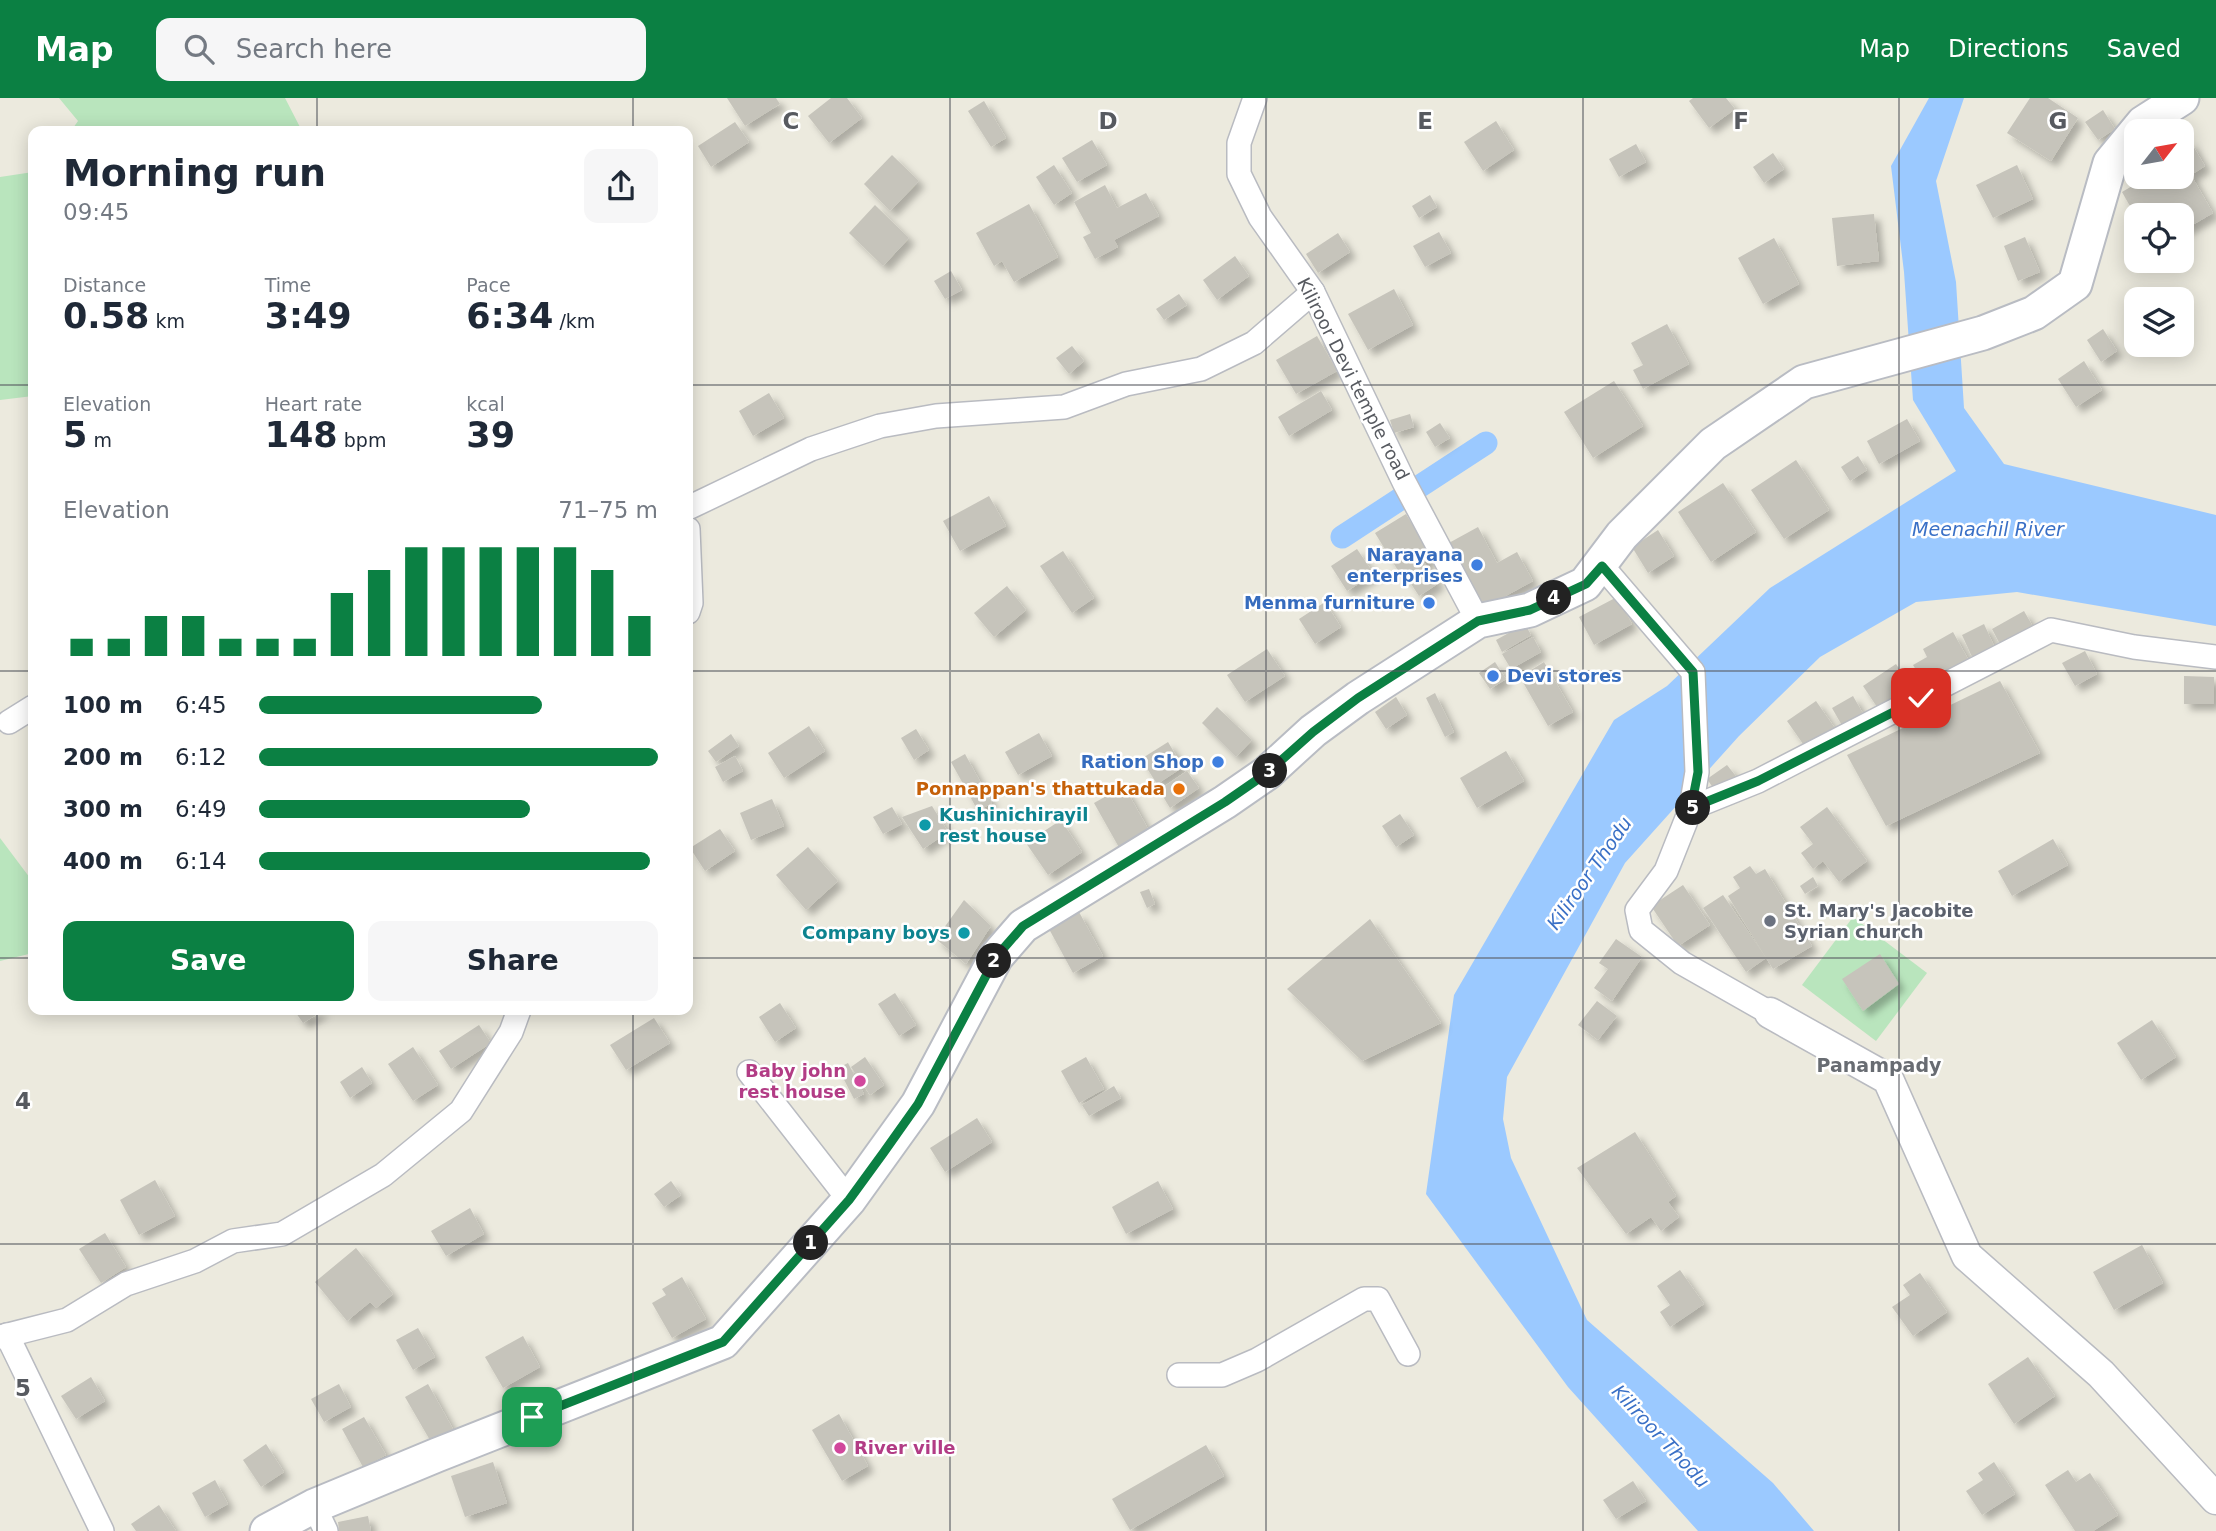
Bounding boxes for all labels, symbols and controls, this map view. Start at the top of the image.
search box [156,18,646,81]
text: Map [35,30,114,69]
icon: search [180,30,218,68]
text: Search here [236,34,392,64]
text: Map [1859,35,1910,63]
text: Directions [1948,35,2069,63]
text: Saved [2107,35,2181,63]
text: C [783,108,799,134]
text: D [1098,108,1118,134]
text: E [1417,108,1433,134]
text: F [1733,108,1749,134]
text: G [2049,108,2067,134]
north arrow [2124,119,2194,189]
map controls [2124,119,2194,357]
button: share [584,149,658,223]
text: Morning run [63,151,326,195]
text: 09:45 [63,199,129,225]
button: locate [2124,203,2194,273]
text: Distance [63,274,146,296]
text: Time [265,274,311,296]
text: Pace [466,274,511,296]
street label: Kiliroor Devi temple road [1293,274,1414,484]
button: layers [2124,287,2194,357]
text: 0.58 [63,296,149,336]
text: 3:49 [265,296,352,336]
text: 6:34 [466,296,553,336]
text: km [149,310,185,332]
text: /km [553,310,595,332]
text: Elevation [63,393,151,415]
text: Heart rate [265,393,362,415]
text: kcal [466,393,505,415]
text: 5 [63,415,87,455]
text: 148 [265,415,338,455]
text: 39 [466,415,515,455]
text: m [87,429,112,451]
text: bpm [338,429,386,451]
text: Elevation [63,497,170,523]
text: 71–75 m [558,497,658,523]
water label: Meenachil River [1912,518,2065,540]
place label: Narayana enterprises [1347,544,1463,586]
marker: Narayana enterprises [1469,557,1485,573]
pin: 4 [1536,580,1572,616]
text: 4 [1547,586,1560,608]
place label: Menma furniture [1244,592,1415,613]
marker: Menma furniture [1421,595,1437,611]
place label: Devi stores [1507,665,1622,686]
marker: Devi stores [1485,668,1501,684]
pin [1891,668,1951,728]
icon: check [1902,679,1940,717]
text: 100 m [63,692,143,718]
text: 6:45 [175,692,227,718]
text: 200 m [63,744,143,770]
text: 6:12 [175,744,227,770]
place label: Ration Shop [1081,751,1204,772]
marker: Ration Shop [1210,754,1226,770]
pin: 3 [1252,754,1288,788]
text: 3 [1263,759,1276,781]
place label: Ponnappan's thattukada [916,778,1165,799]
marker: Ponnappan's thattukada [1171,781,1187,797]
pin: 5 [1676,790,1710,826]
text: 300 m [63,796,143,822]
text: 6:49 [175,796,227,822]
text: 5 [1686,796,1699,818]
place label: Kushinichirayil rest house [939,804,1088,846]
water label: Kiliroor Thodu [1542,812,1636,934]
marker: Kushinichirayil rest house [917,817,933,833]
text: 400 m [63,848,143,874]
text: 6:14 [175,848,227,874]
place label: St. Mary's Jacobite Syrian church [1784,900,1974,942]
marker: St. Mary's Jacobite Syrian church [1762,913,1778,929]
button: Save [63,921,354,1001]
button: Share [368,921,658,1001]
place label: Company boys [802,922,950,943]
marker: Company boys [956,925,972,941]
pin: 2 [976,944,1012,978]
text: 2 [987,949,1000,971]
district label: Panampady [1817,1054,1942,1076]
place label: Baby john rest house [738,1060,846,1102]
marker: Baby john rest house [852,1073,868,1089]
text: 4 [15,1088,31,1114]
pin: 1 [794,1226,828,1260]
text: 1 [804,1231,817,1253]
text: 5 [15,1375,31,1401]
water label: Kiliroor Thodu [1608,1380,1714,1492]
pin [502,1387,562,1447]
icon: arrive [513,1398,551,1436]
place label: River ville [854,1437,956,1458]
marker: River ville [832,1440,848,1456]

